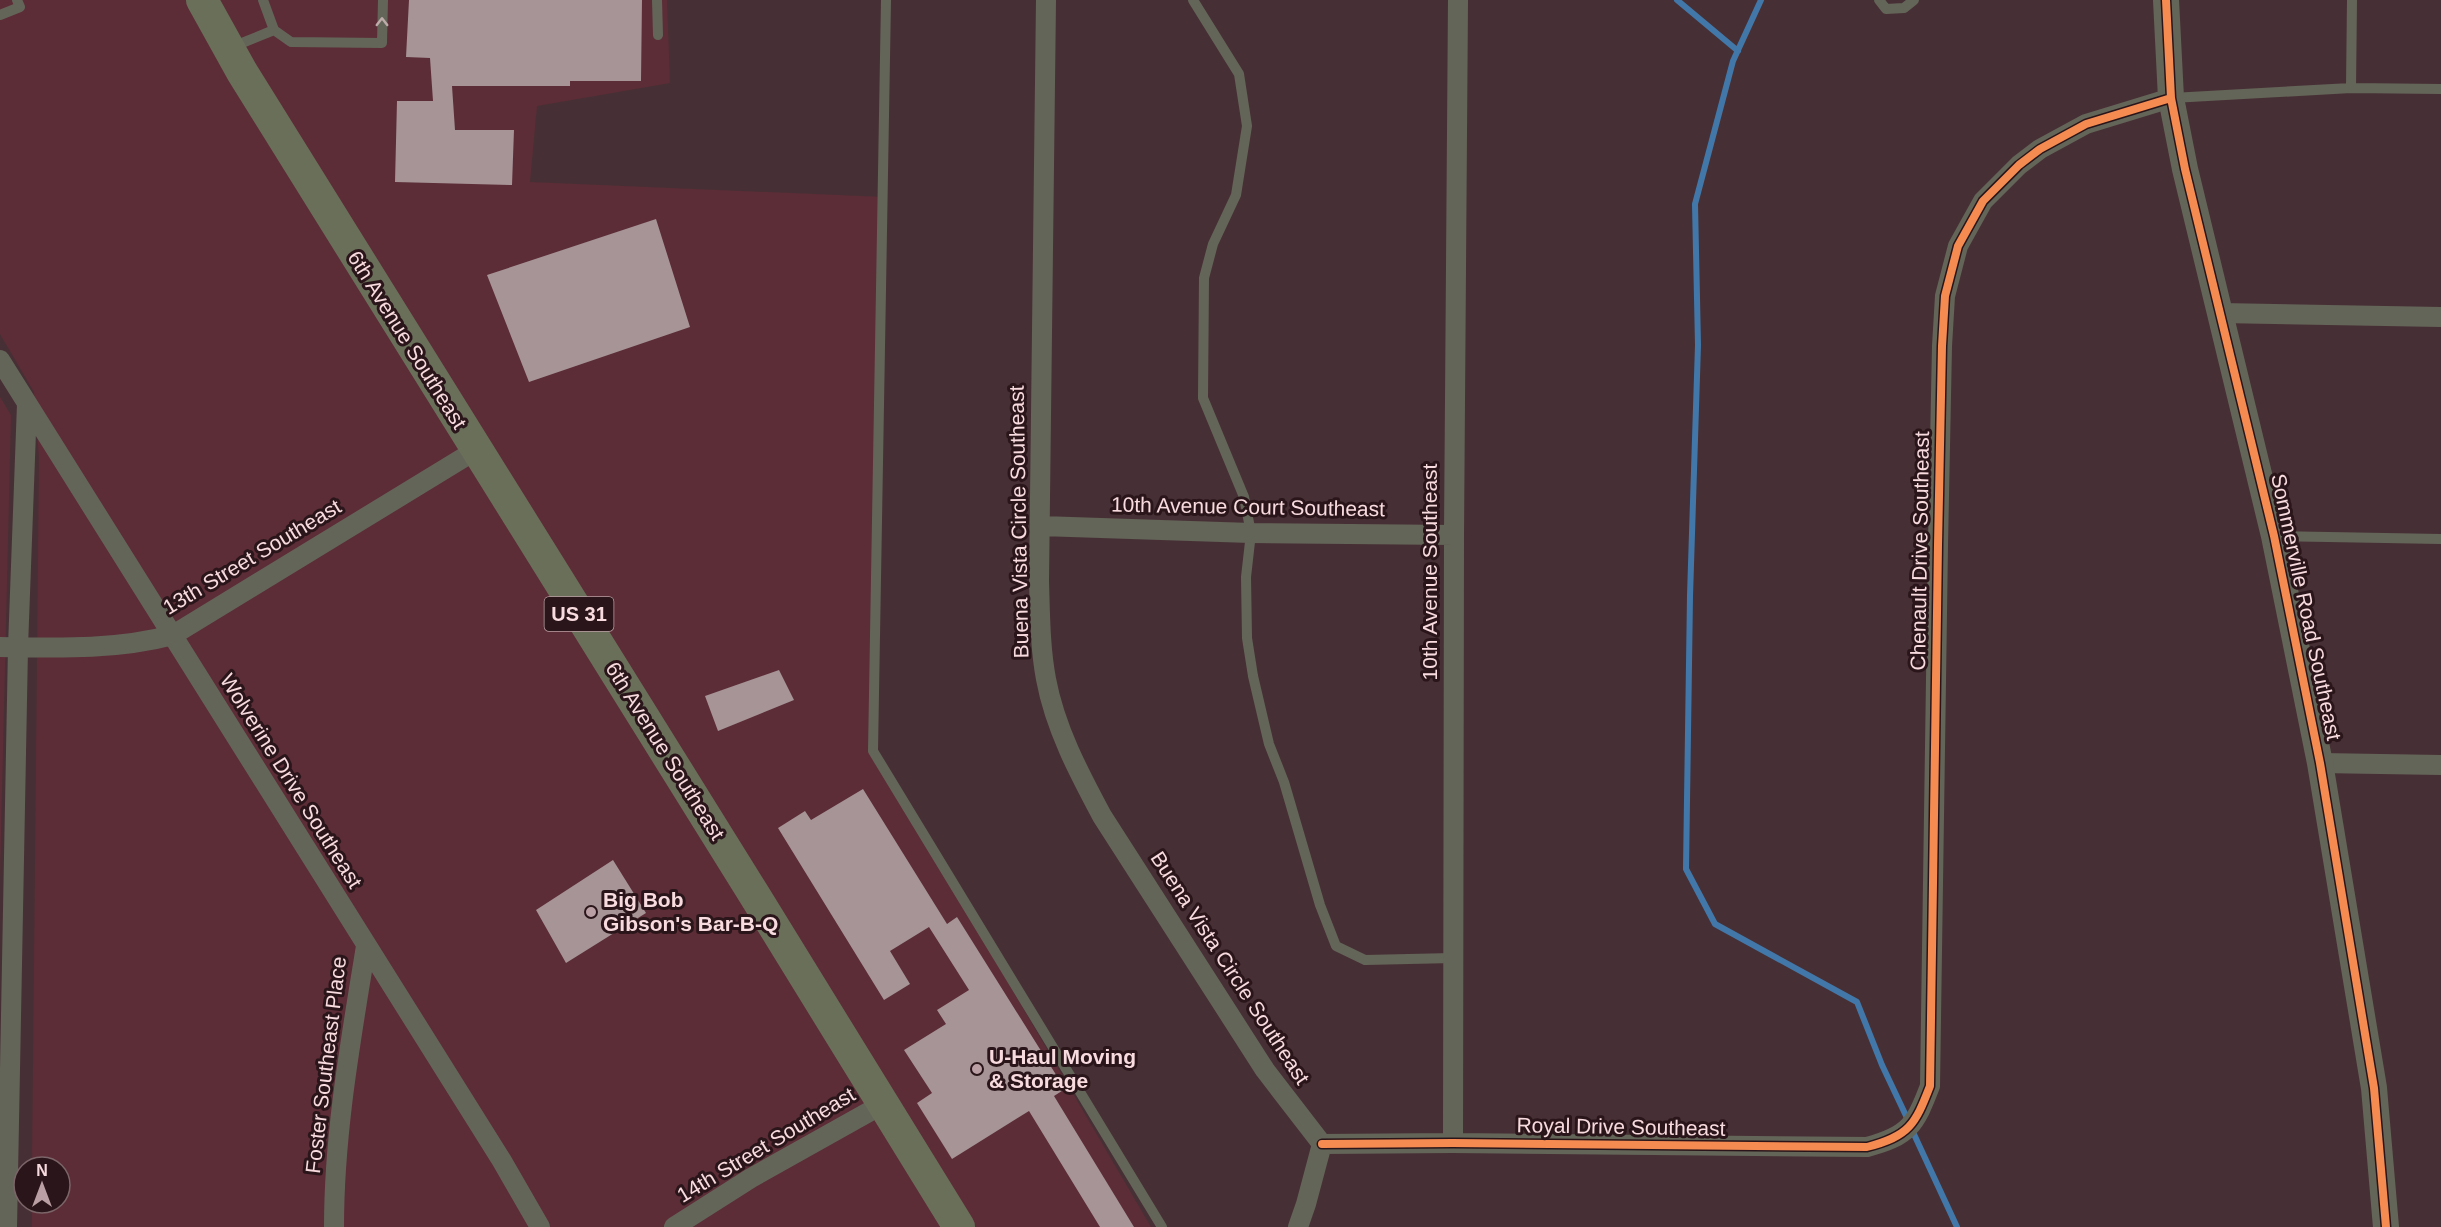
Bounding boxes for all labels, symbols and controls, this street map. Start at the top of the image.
one-way arrow [376,17,388,26]
street label: 6th Avenue Southeast [343,247,472,433]
street label: Buena Vista Circle Southeast [1005,385,1032,659]
street label: Chenault Drive Southeast [1906,431,1933,671]
street label: 10th Avenue Southeast [1418,463,1441,680]
street label: Sommerville Road Southeast [2267,471,2346,742]
street label: 10th Avenue Court Southeast [1111,493,1385,520]
street label: 13th Street Southeast [159,494,345,619]
road number: US 31 [544,597,614,631]
street label: 6th Avenue Southeast [601,658,730,844]
street label: Wolverine Drive Southeast [216,669,367,892]
street label: Buena Vista Circle Southeast [1146,847,1314,1089]
place label: Big Bob Gibson's Bar-B-Q [603,888,778,935]
marker: Big Bob Gibson's Bar-B-Q [584,905,598,919]
street label: Foster Southeast Place [301,955,350,1175]
place label: U-Haul Moving & Storage [989,1045,1136,1092]
marker: U-Haul Moving & Storage [970,1062,984,1076]
street label: 14th Street Southeast [673,1082,859,1207]
street label: Royal Drive Southeast [1516,1113,1726,1140]
north arrow [12,1155,72,1215]
text: N [36,1162,48,1179]

